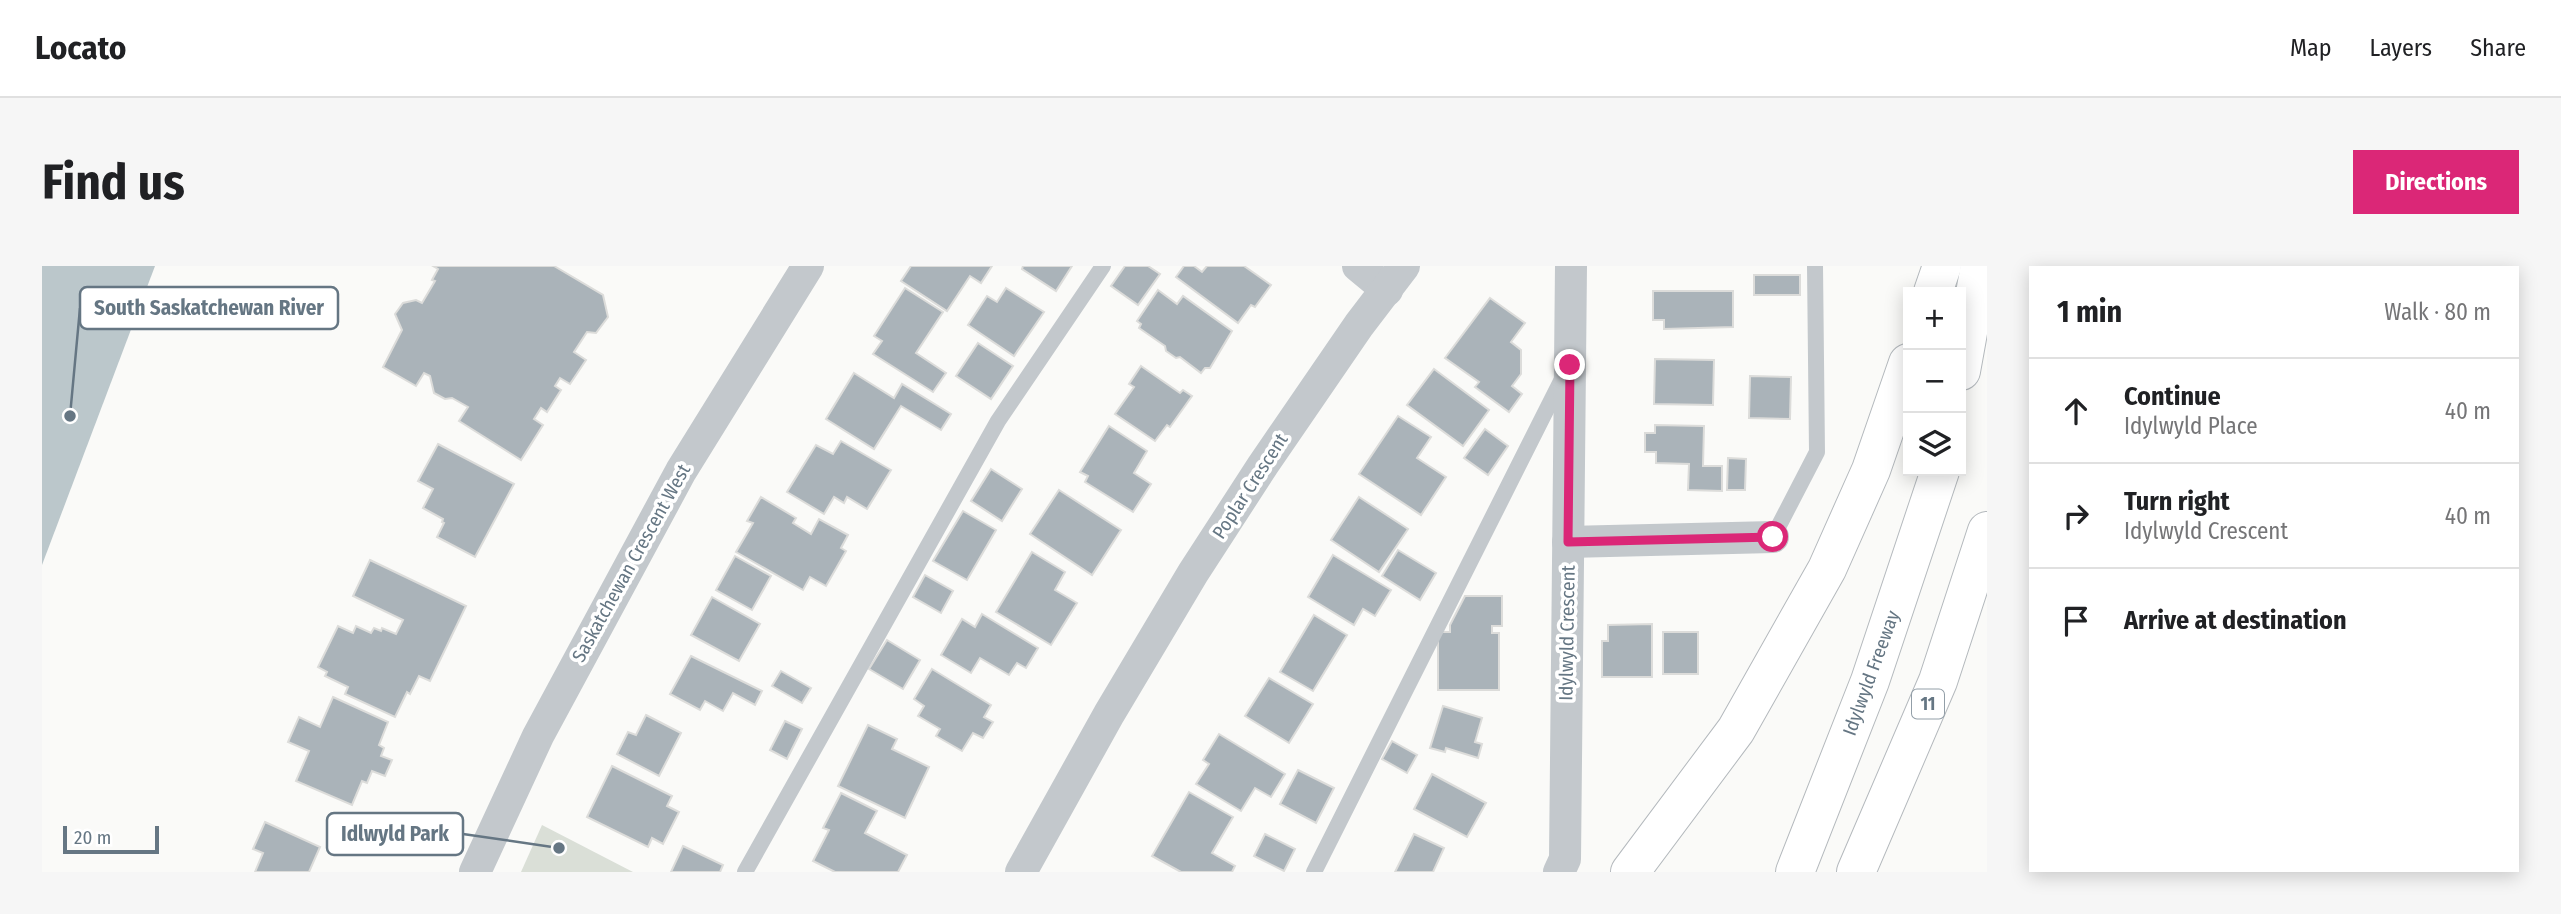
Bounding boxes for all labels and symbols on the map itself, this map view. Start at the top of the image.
callout: South Saskatchewan River [80,287,338,329]
text: South Saskatchewan River [94,295,324,321]
route end [1554,349,1585,380]
street label: Poplar Crescent [1207,428,1293,543]
street label: Saskatchewan Crescent West [567,459,695,666]
route start [1757,521,1788,552]
street label: Idylwyld Crescent [1554,564,1580,701]
street label: Idylwyld Freeway [1838,607,1904,739]
road number: 11 [1912,690,1944,718]
callout: Idlwyld Park [327,813,463,855]
text: Idlwyld Park [341,821,449,847]
scale bar [63,823,159,855]

